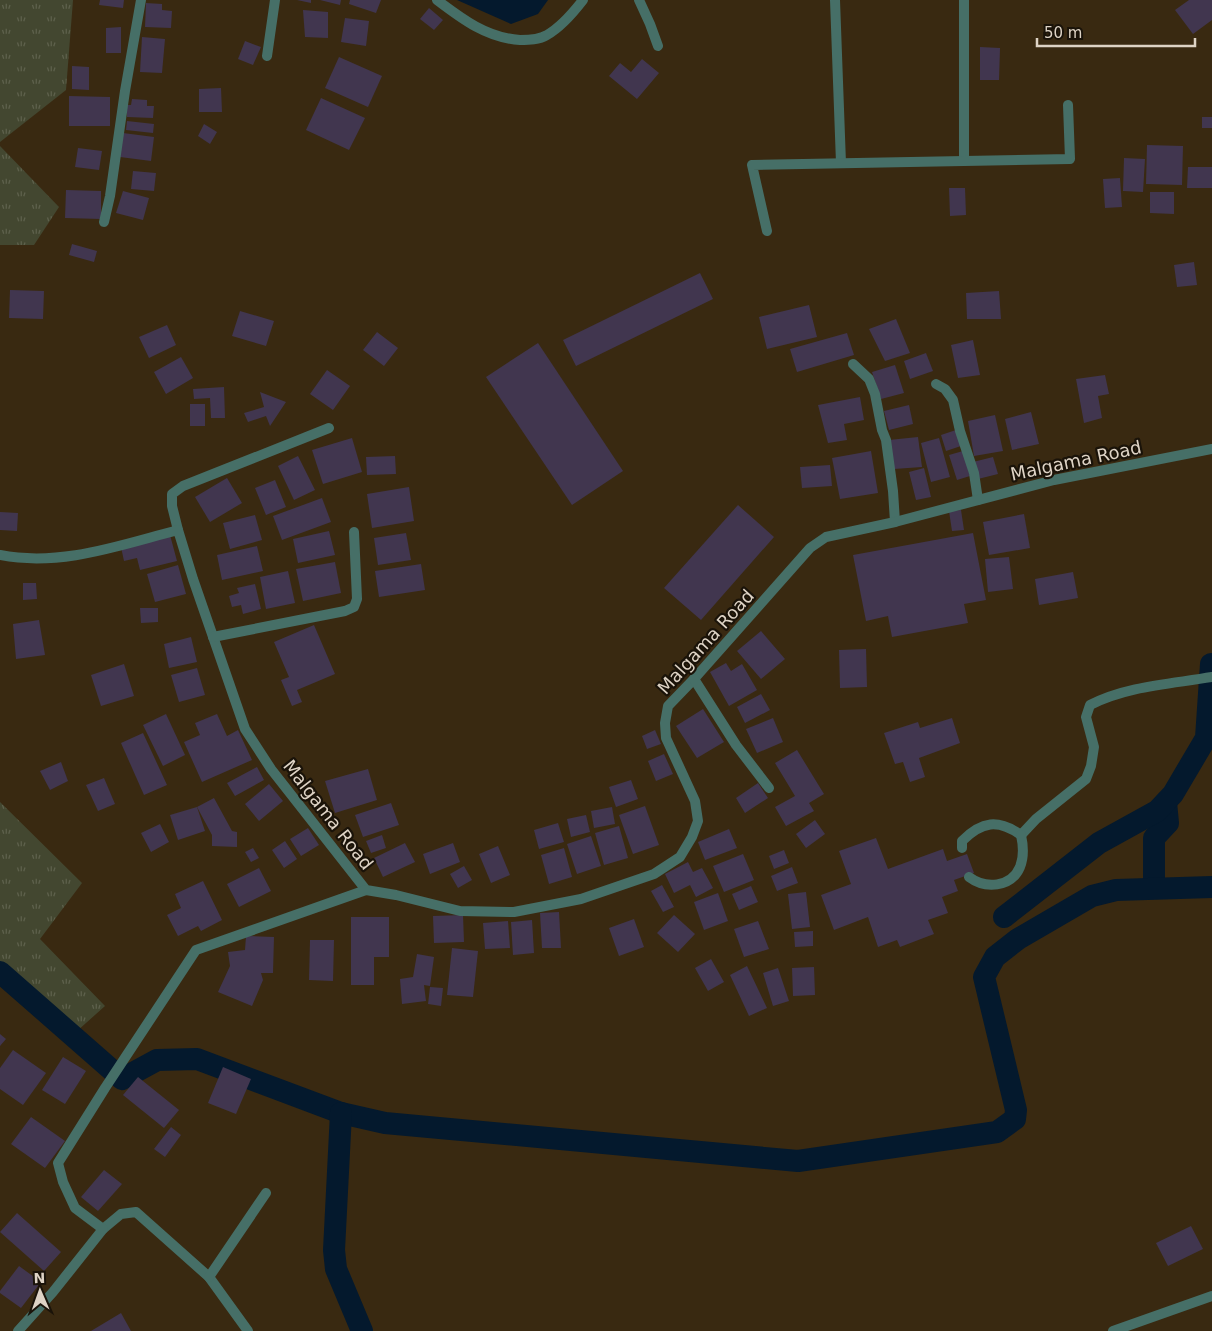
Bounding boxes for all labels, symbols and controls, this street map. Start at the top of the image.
scale bar [1037,15,1194,47]
text: 50 m [1044,24,1082,42]
street label: Malgama Road [1008,436,1143,485]
street label: Malgama Road [653,585,758,698]
street label: Malgama Road [279,756,378,874]
north arrow [15,1266,65,1316]
text: N [33,1270,46,1286]

